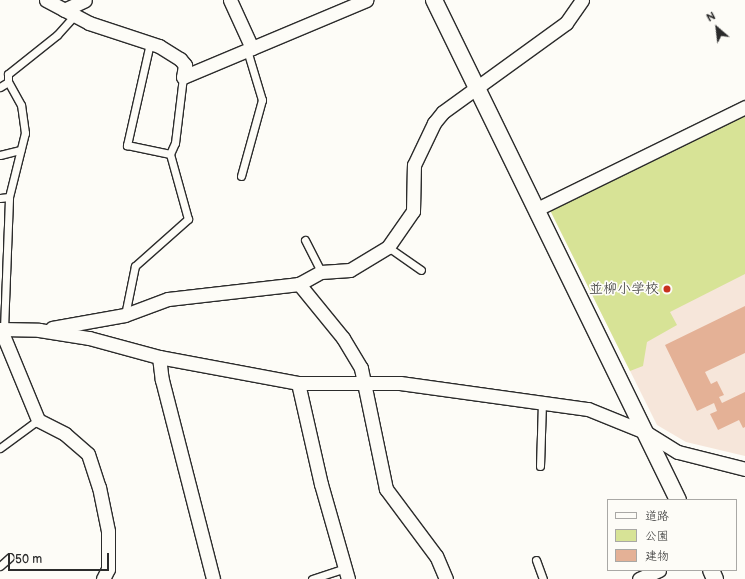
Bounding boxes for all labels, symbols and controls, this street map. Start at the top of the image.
north arrow [697,8,737,48]
text: N [704,9,718,25]
place label: 並柳小学校 [589,281,659,297]
marker: 並柳小学校 [662,284,672,294]
legend [607,499,737,571]
text: 道路 [645,509,669,524]
text: 公園 [645,529,669,544]
scale bar [10,545,111,571]
text: 建物 [645,549,669,564]
text: 50 m [15,552,42,567]

